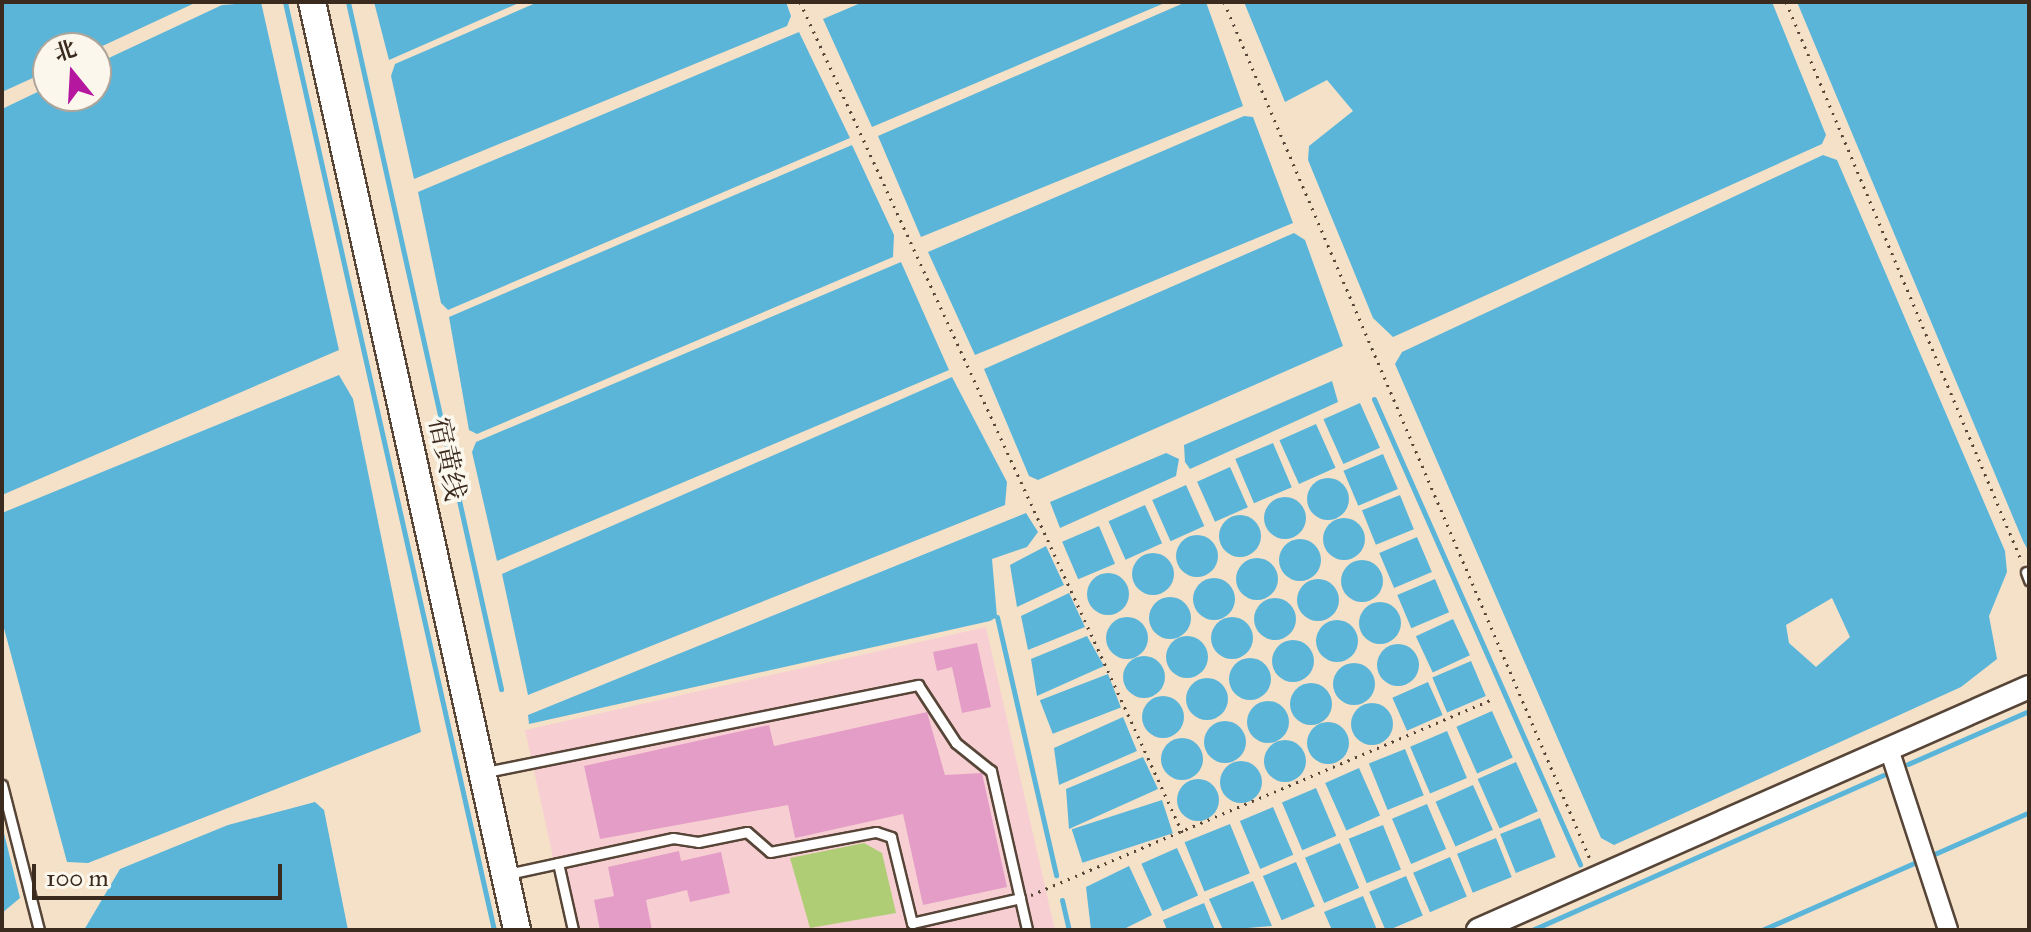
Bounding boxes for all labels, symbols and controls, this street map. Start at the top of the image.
north arrow [32,32,112,112]
text: 北 [50,34,80,67]
street label: 宿黄线 [422,414,472,504]
scale bar [36,848,286,898]
text: 100 m [46,863,109,893]

